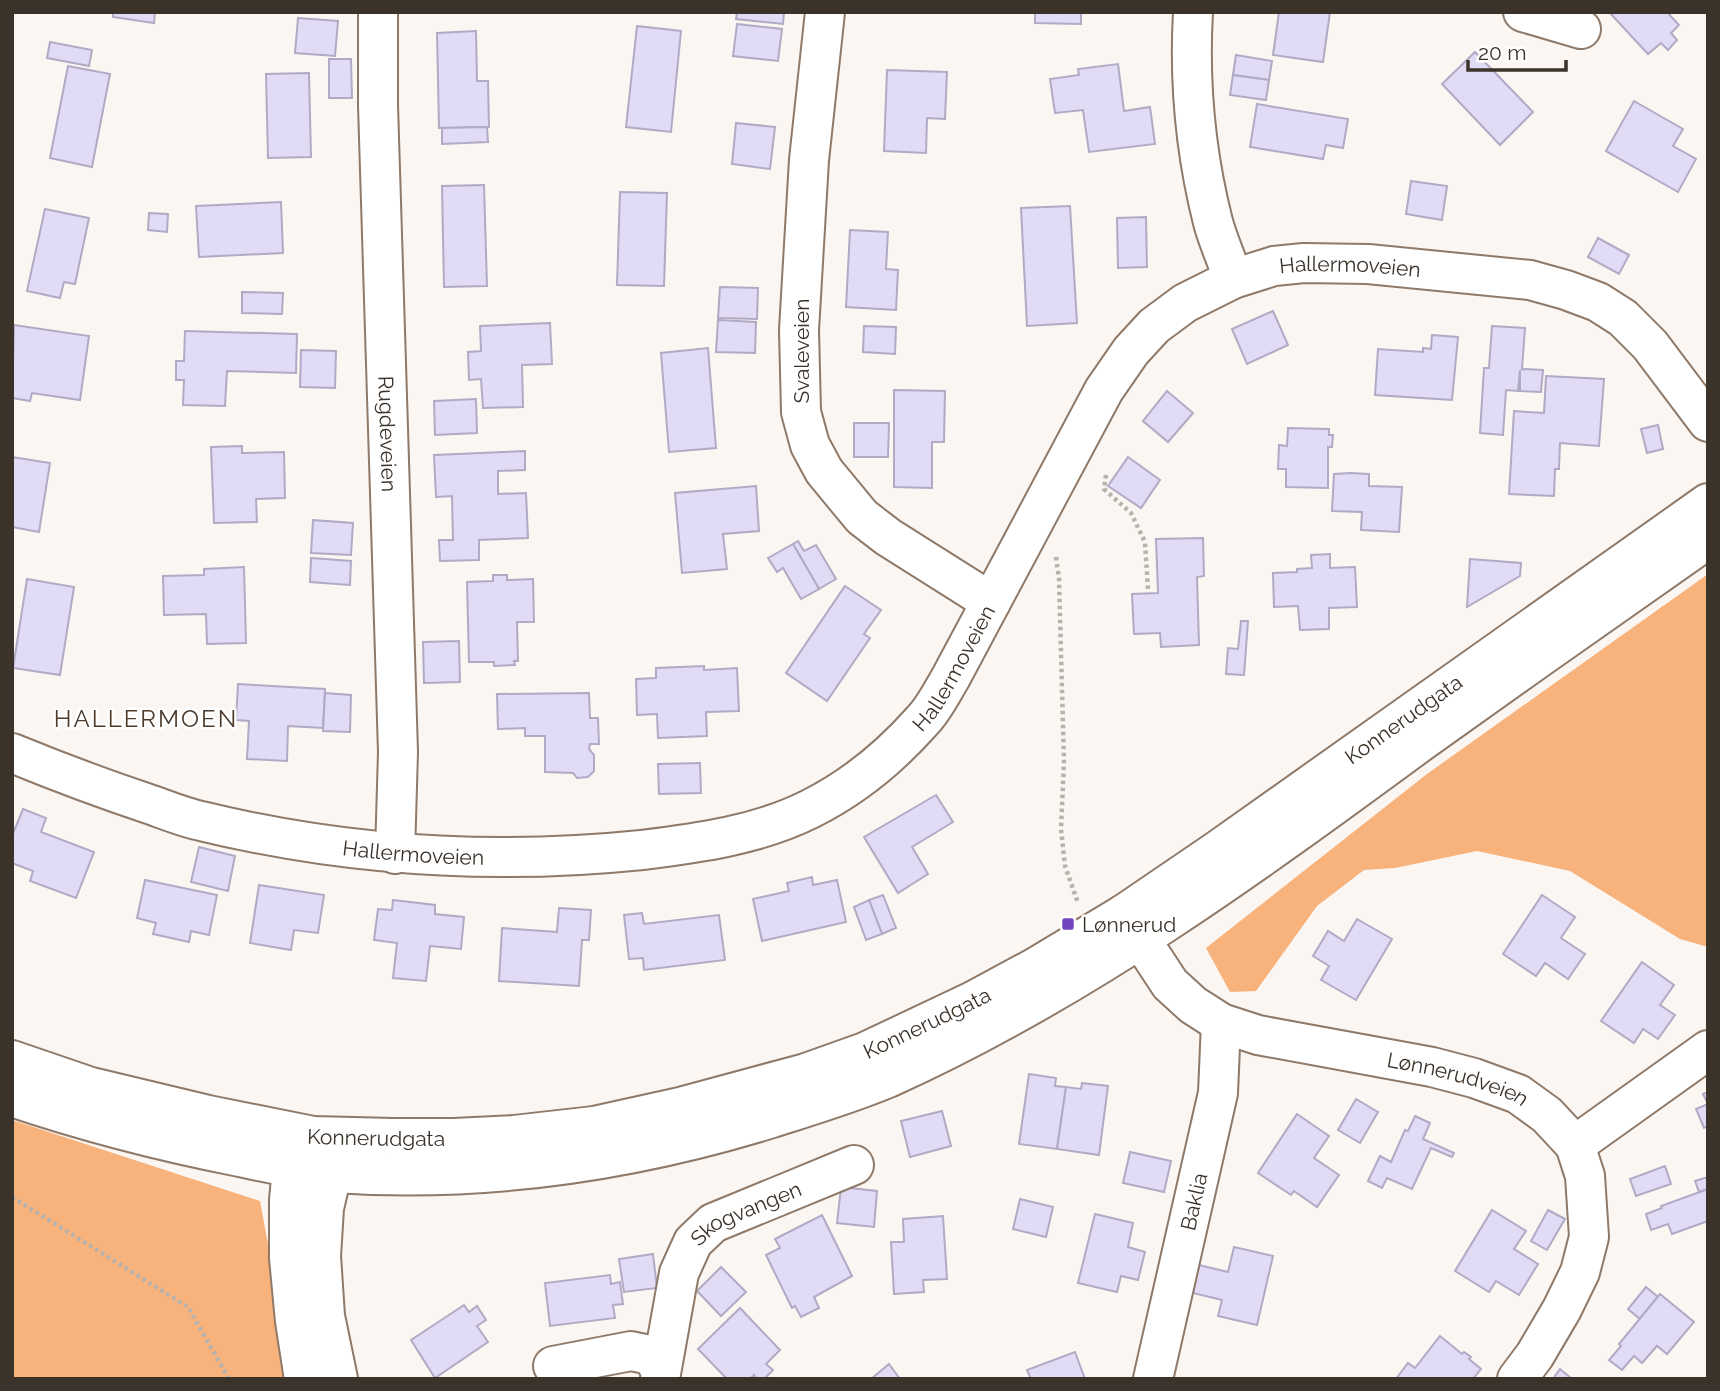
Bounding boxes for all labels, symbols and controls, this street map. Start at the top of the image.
scale bar [1468,28,1566,72]
text: 20 m [1478,40,1526,65]
street label: Hallermoveien [1278,250,1422,282]
street label: Svaleveien [789,299,814,403]
street label: Rugdeveien [374,375,402,492]
street label: Hallermoveien [907,601,1000,736]
street label: Konnerudgata [1340,669,1467,769]
district label: HALLERMOEN [54,704,238,733]
street label: Hallermoveien [341,835,484,869]
place label: Lønnerud [1082,912,1176,937]
marker: Lønnerud [1060,916,1076,932]
street label: Konnerudgata [859,982,995,1064]
street label: Lønnerudveien [1385,1047,1534,1111]
street label: Konnerudgata [307,1123,445,1151]
street label: Baklia [1175,1170,1212,1233]
street label: Skogvangen [685,1176,805,1251]

